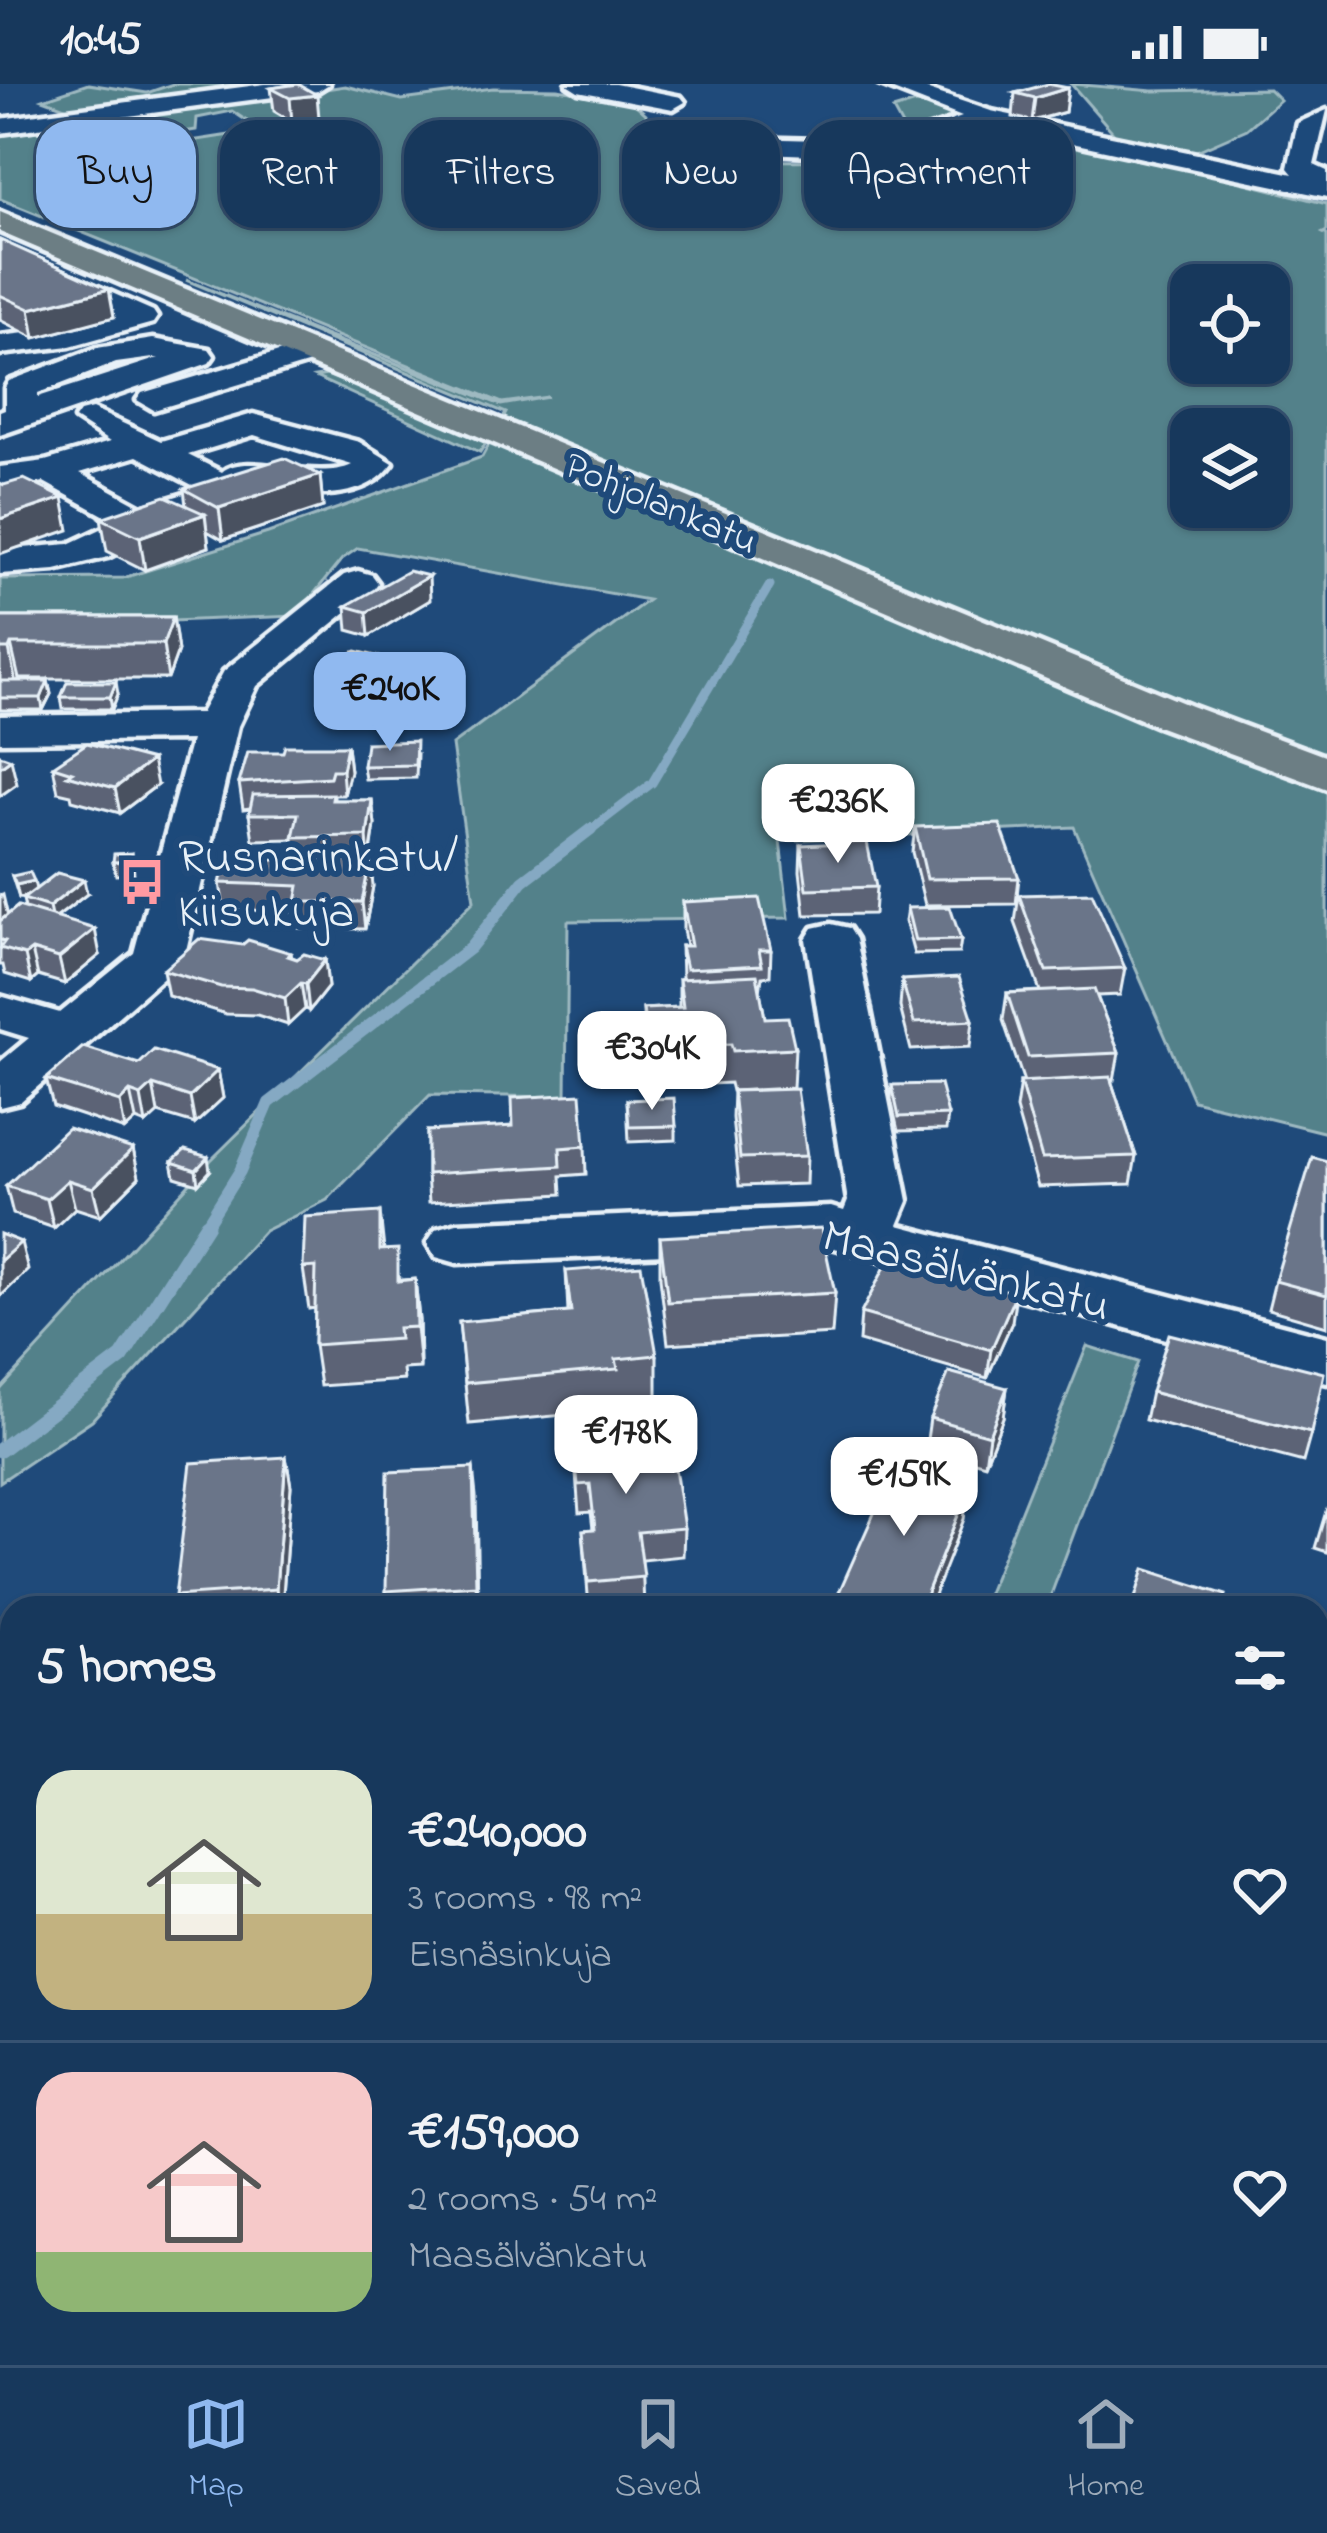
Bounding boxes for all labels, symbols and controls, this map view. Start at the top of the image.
text: 10:45 [60,9,142,75]
chip: Buy [36,120,196,228]
chip: Rent [220,120,380,228]
chip: Filters [404,120,598,228]
chip: New [622,120,780,228]
chip: Apartment [804,120,1073,228]
map controls [1170,264,1290,528]
button: locate [1170,264,1290,384]
button: layers [1170,408,1290,528]
street label: Pohjolankatu [555,439,766,571]
pin: €240K [306,652,474,754]
text: €240K [341,662,439,719]
pin: €236K [754,764,922,866]
text: €236K [789,774,887,831]
place label: Rusnarinkatu/ Kiisukuja [178,824,458,949]
bus stop icon: Rusnarinkatu/ Kiisukuja [117,857,167,907]
pin: €304K [568,1011,736,1113]
text: €304K [604,1021,700,1078]
street label: Maasälvänkatu [814,1203,1117,1342]
pin: €178K [542,1395,710,1497]
text: €178K [581,1405,671,1462]
pin: €159K [820,1437,988,1539]
text: €159K [858,1447,950,1504]
text: 5 homes [36,1631,217,1706]
icon: filters [1227,1635,1293,1701]
text: €240,000 [408,1796,587,1871]
icon: home [132,1818,276,1962]
icon: heart [1227,1857,1293,1923]
text: 3 rooms · 98 m² [408,1871,642,1928]
text: Eisnäsinkuja [408,1928,612,1985]
text: €159,000 [408,2097,579,2172]
icon: home [132,2120,276,2264]
icon: heart [1227,2159,1293,2225]
text: 2 rooms · 54 m² [408,2172,658,2229]
text: Maasälvänkatu [408,2229,647,2286]
tab: Map [183,2391,249,2511]
tab: Saved [615,2391,701,2511]
tab: Home [1067,2391,1144,2511]

